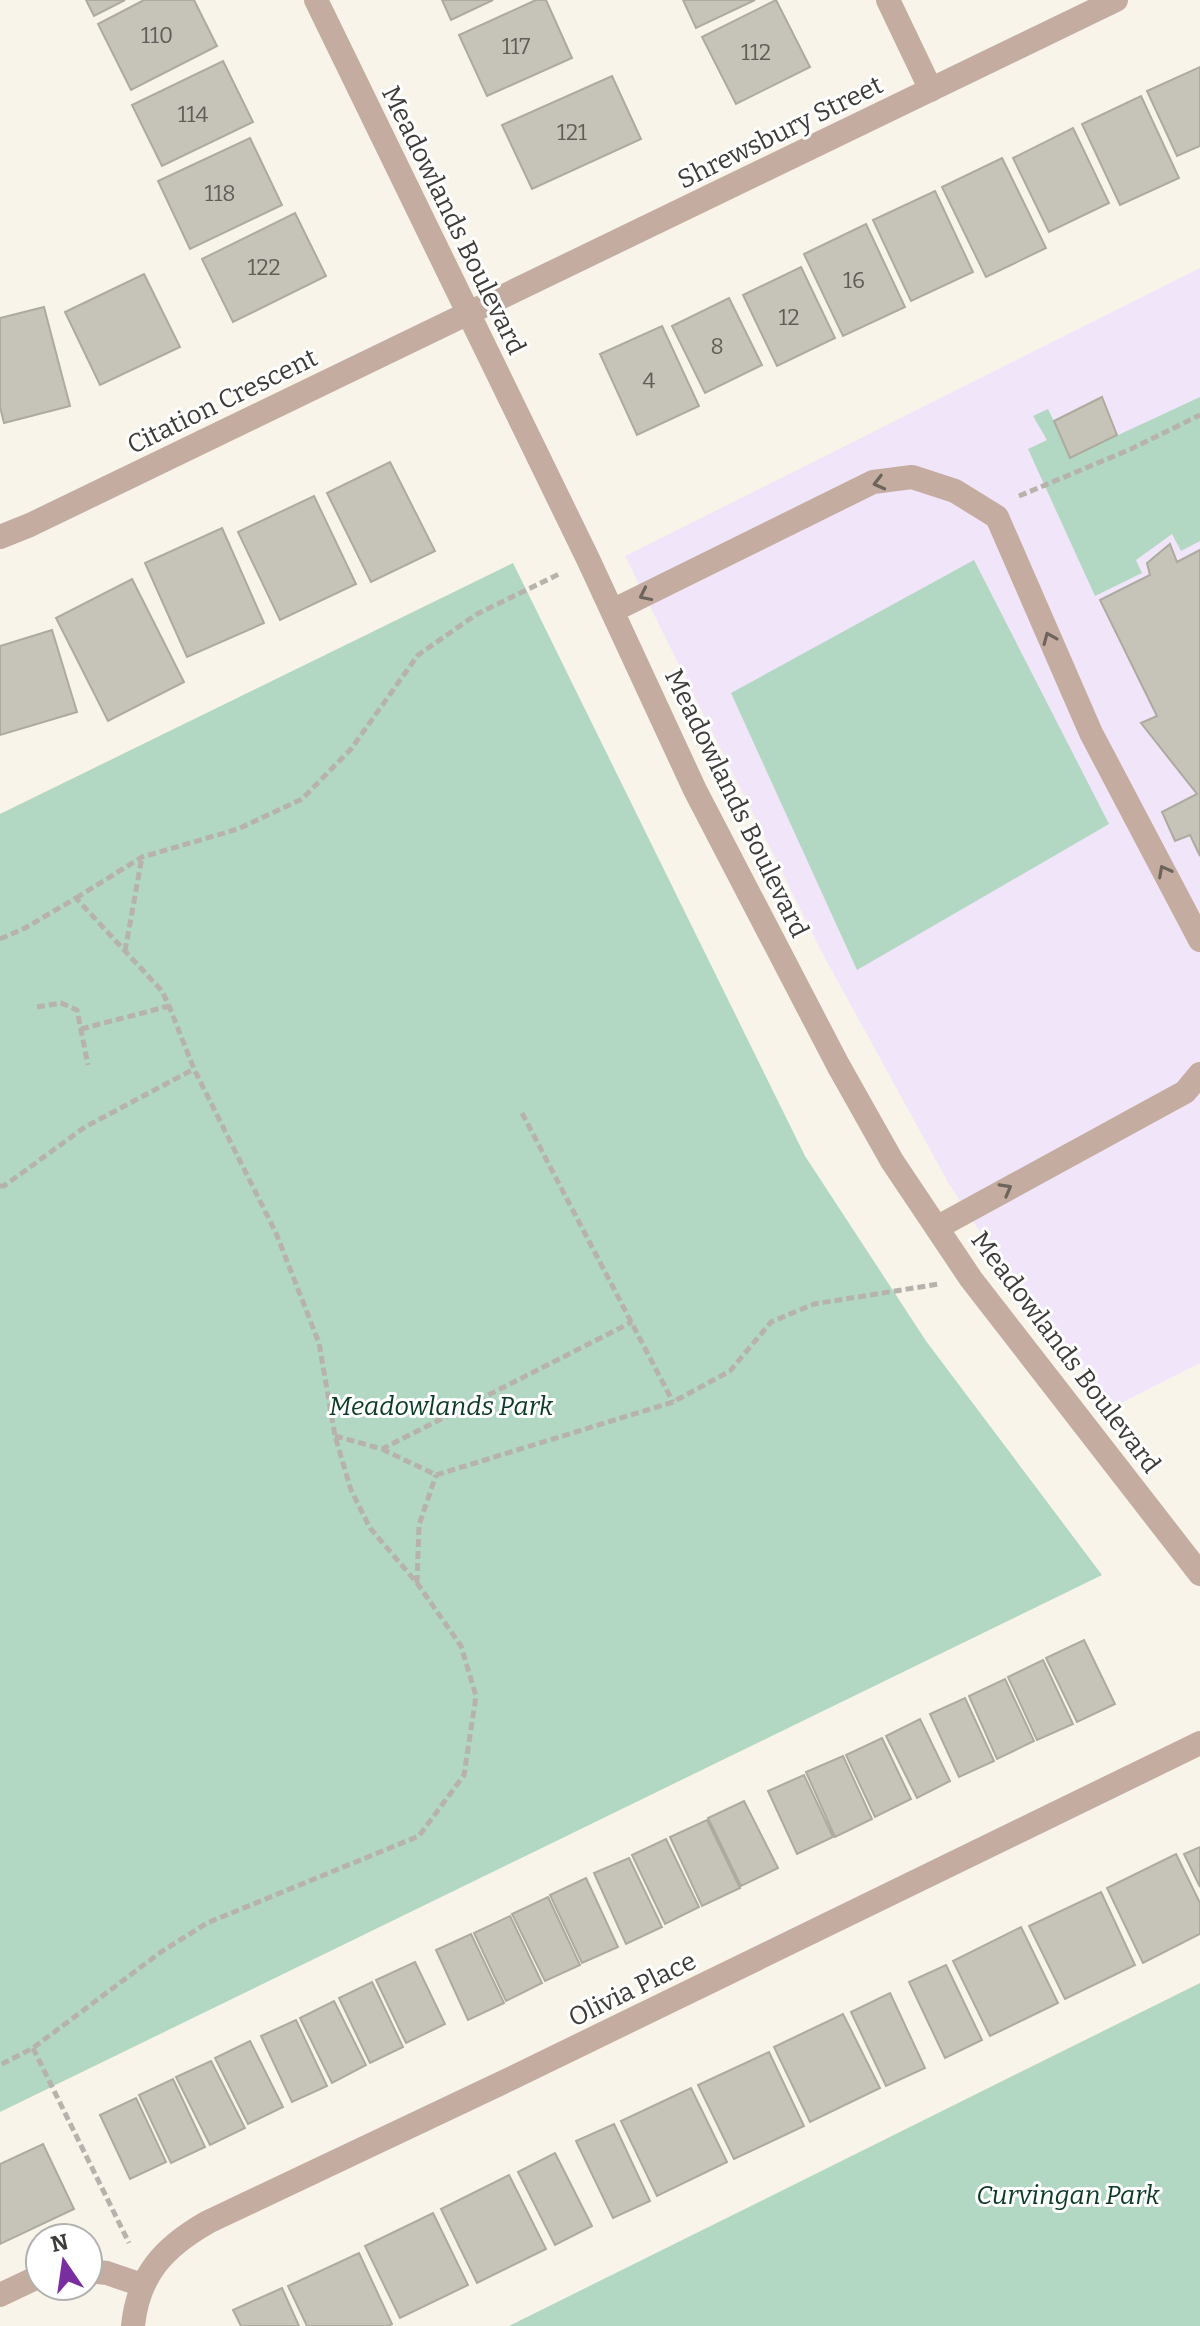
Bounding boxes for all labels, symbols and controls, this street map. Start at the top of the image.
house number: 110 [141,22,173,49]
house number: 117 [502,33,530,60]
house number: 112 [741,39,771,66]
street label: Shrewsbury Street [673,69,888,196]
street label: Meadowlands Boulevard [375,81,532,360]
house number: 114 [178,101,209,128]
house number: 121 [557,119,587,146]
house number: 118 [204,180,236,207]
house number: 122 [248,254,280,281]
house number: 16 [843,267,865,294]
house number: 12 [779,304,799,331]
house number: 8 [710,333,724,360]
street label: Citation Crescent [122,342,323,461]
house number: 4 [643,367,656,394]
one-way arrow [872,474,886,491]
one-way arrow [638,586,653,601]
one-way arrow [1043,631,1059,646]
street label: Meadowlands Boulevard [658,664,815,943]
one-way arrow [1158,865,1173,879]
one-way arrow [998,1184,1012,1199]
street label: Meadowlands Boulevard [964,1225,1167,1479]
park label: Meadowlands Park [329,1391,554,1422]
street label: Olivia Place [563,1945,701,2034]
park label: Curvingan Park [976,2180,1161,2211]
north arrow [24,2222,104,2302]
text: N [48,2228,71,2258]

